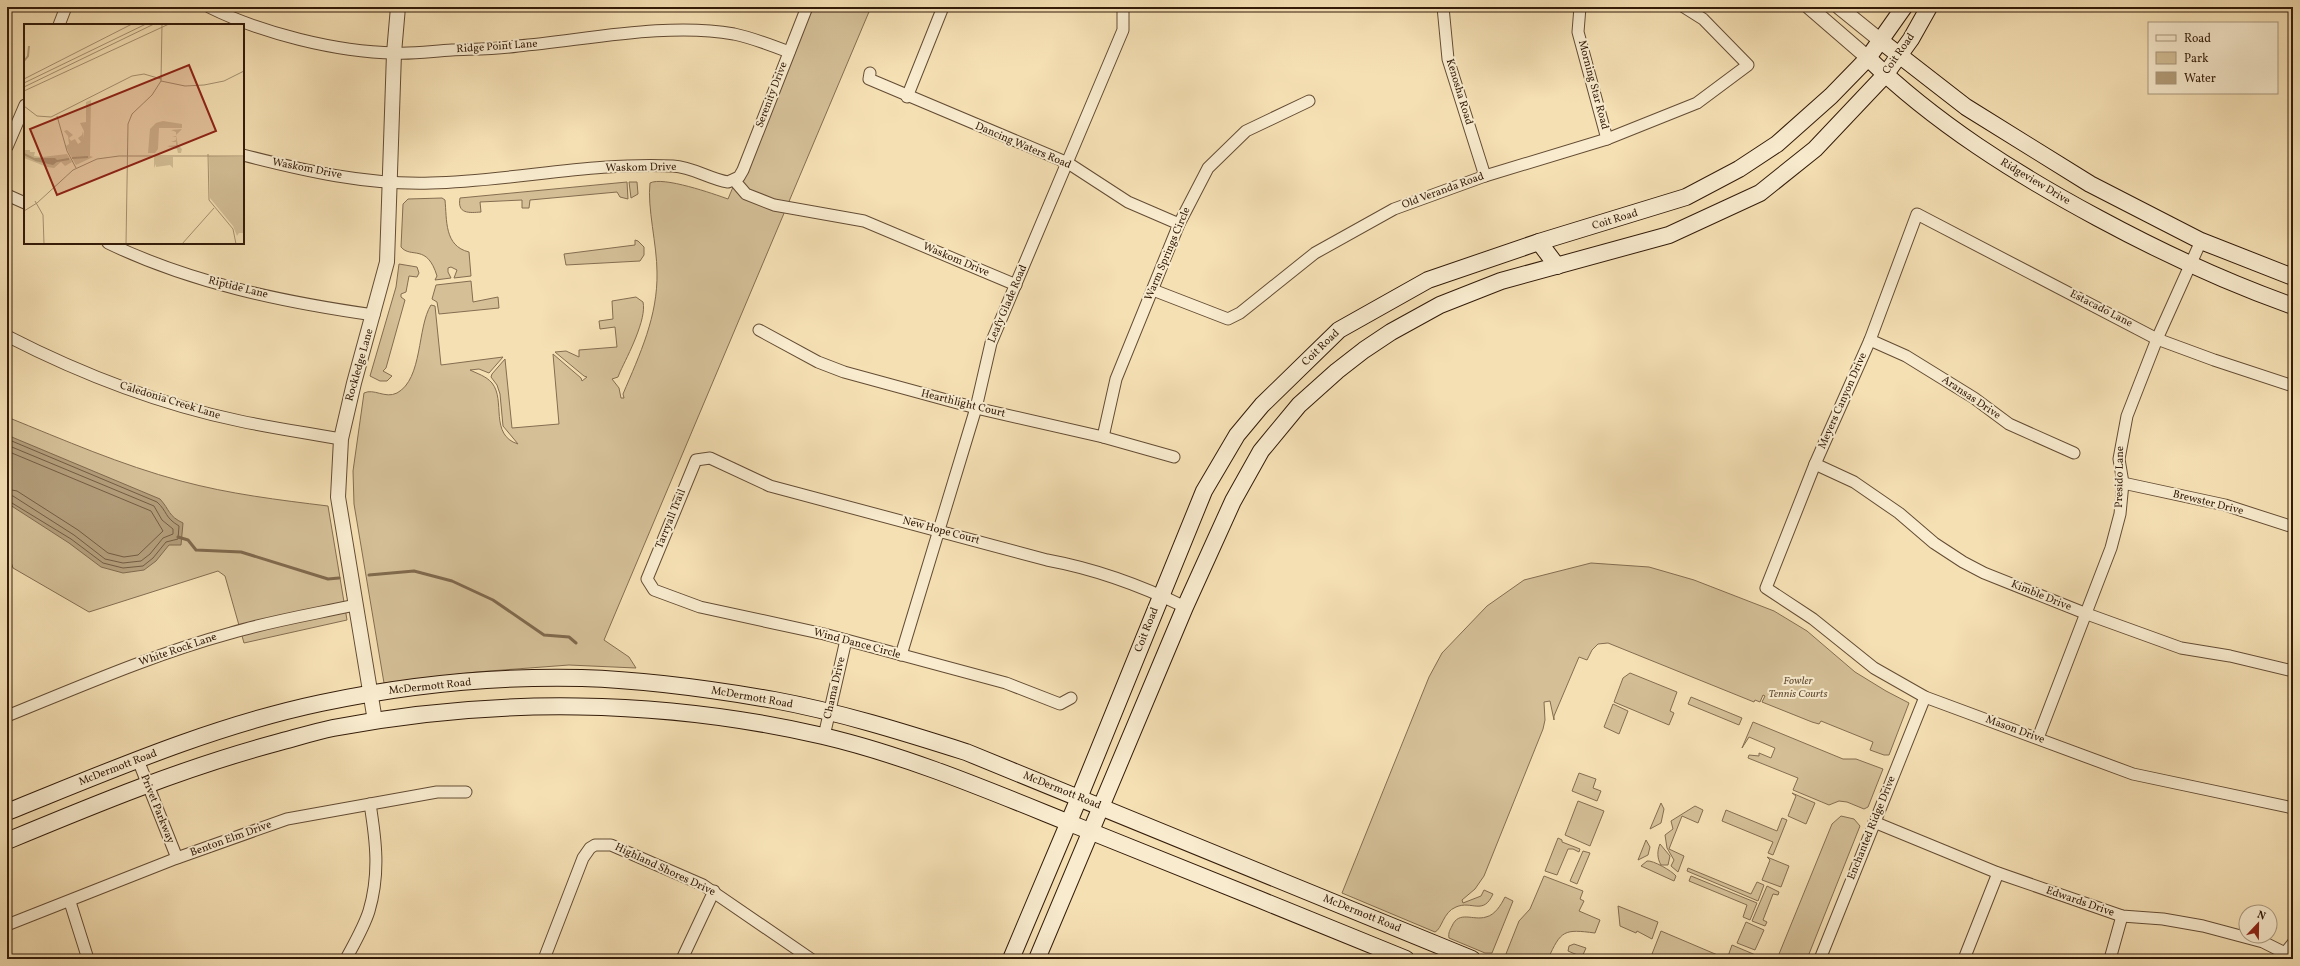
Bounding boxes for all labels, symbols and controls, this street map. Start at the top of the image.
legend [2148,22,2278,94]
inset map [24,24,244,244]
street label: Coit Road [1879,30,1919,78]
text: Road [2184,31,2211,47]
street label: Ridge Point Lane [456,37,538,57]
street label: Morning Star Road [1574,39,1612,131]
text: Park [2184,51,2209,67]
street label: Kenosha Road [1442,57,1476,127]
street label: Serenity Drive [753,60,791,130]
text: Water [2184,71,2216,87]
street label: Dancing Waters Road [973,119,1073,173]
street label: Waskom Drive [271,155,343,183]
street label: Ridgeview Drive [1997,155,2073,209]
street label: Waskom Drive [605,160,677,176]
street label: Old Veranda Road [1400,169,1486,213]
street label: Warm Springs Circle [1142,205,1194,303]
street label: Coit Road [1590,206,1640,234]
street label: Waskom Drive [920,239,992,281]
street label: Leafy Glade Road [985,263,1031,345]
street label: Riptide Lane [206,273,270,303]
street label: Estacado Lane [2067,287,2135,331]
street label: Coit Road [1299,326,1343,370]
street label: Rockledge Lane [342,327,378,403]
street label: Meyers Canyon Drive [1815,351,1871,451]
street label: Aransas Drive [1938,373,2004,423]
street label: Caledonia Creek Lane [118,379,222,423]
street label: Hearthlight Court [919,386,1007,422]
street label: Presido Lane [2112,446,2128,508]
street label: Tarryall Trail [652,487,690,551]
street label: Brewster Drive [2171,487,2245,519]
street label: New Hope Court [901,514,981,549]
street label: Kimble Drive [2009,577,2073,615]
street label: Coit Road [1131,605,1163,655]
street label: Wind Dance Circle [812,625,902,663]
street label: White Rock Lane [137,630,219,670]
street label: Chama Drive [821,655,849,721]
park label: Fowler Tennis Courts [1769,674,1827,702]
street label: McDermott Road [388,675,472,699]
street label: McDermott Road [710,683,794,713]
street label: Mason Drive [1983,712,2047,748]
street label: McDermott Road [77,746,159,790]
street label: McDermott Road [1021,768,1103,814]
street label: Privet Parkway [136,772,178,846]
street label: Enchanted Ridge Drive [1844,774,1900,882]
street label: Benton Elm Drive [188,817,274,861]
street label: Highland Shores Drive [612,840,718,900]
street label: Edwards Drive [2044,883,2116,921]
street label: McDermott Road [1321,891,1403,937]
north arrow [2238,904,2278,944]
text: N [2255,908,2268,925]

